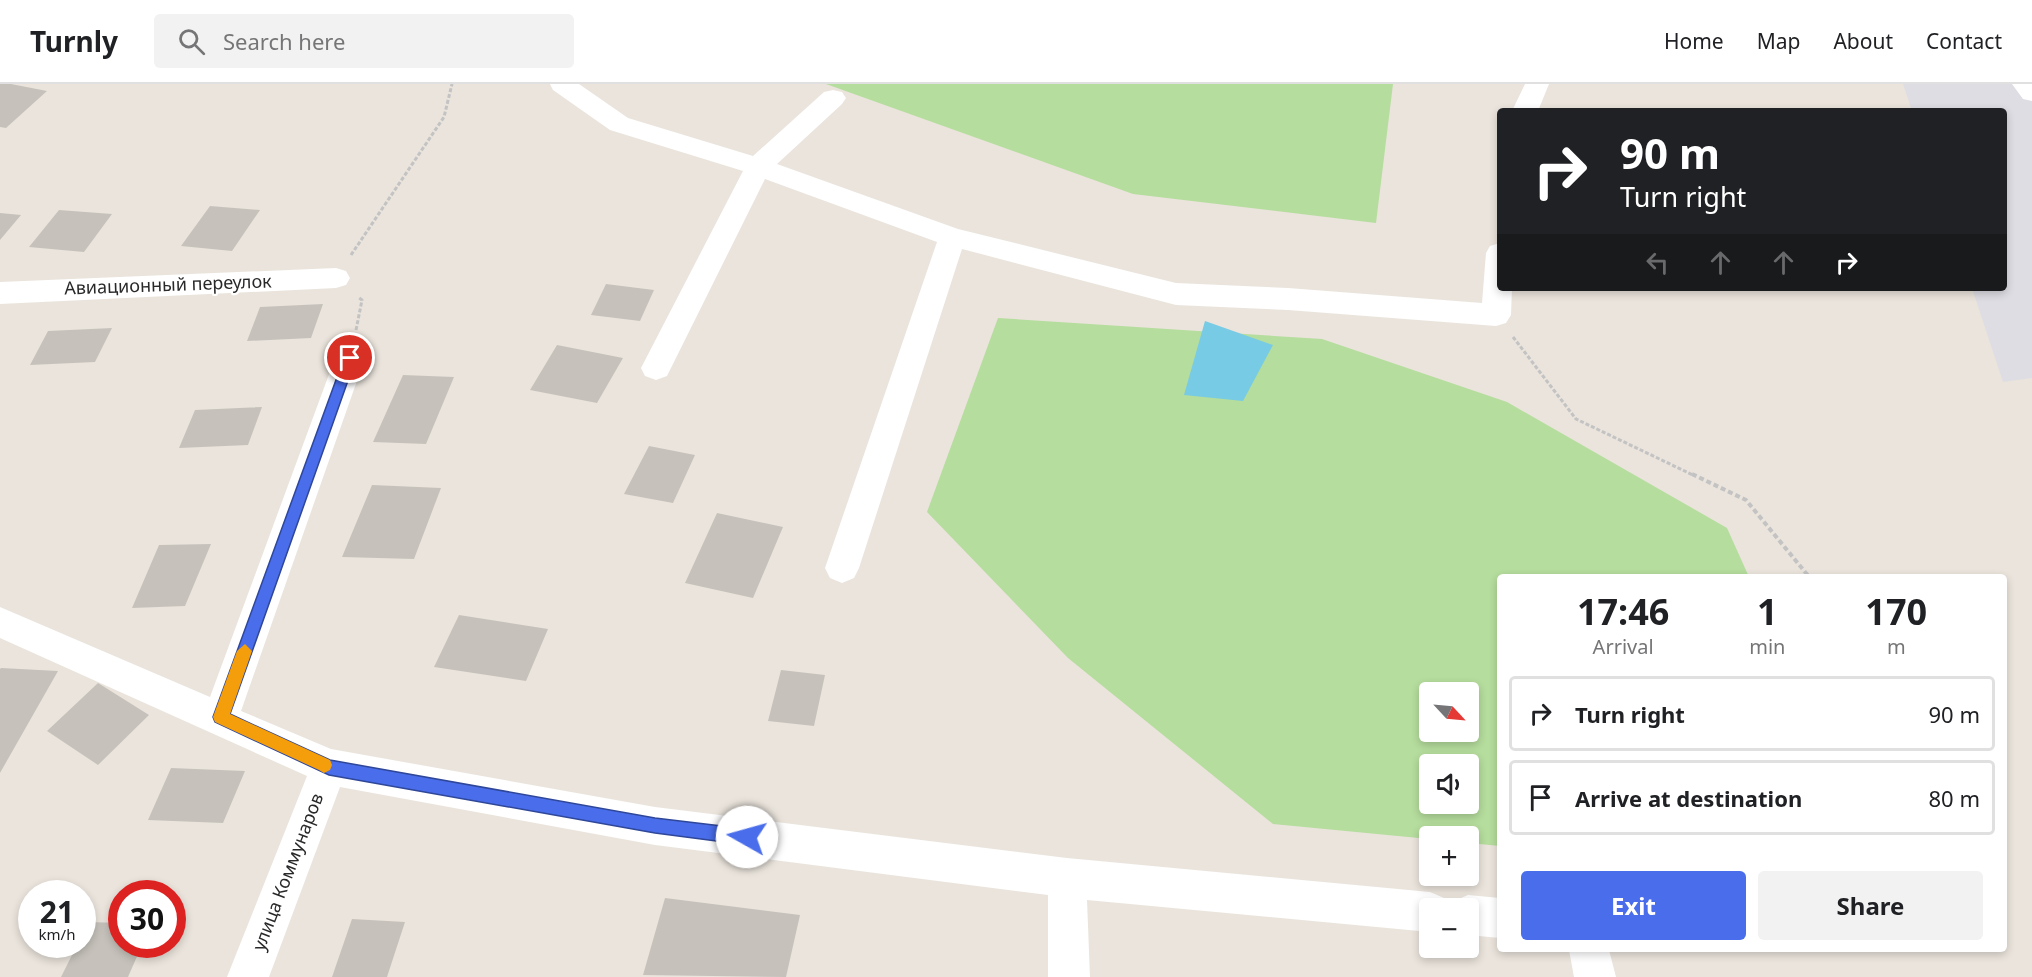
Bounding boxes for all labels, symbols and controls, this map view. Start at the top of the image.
search box [154,14,574,68]
text: Turnly [30,22,118,60]
icon: search [175,25,208,58]
text: Search here [223,26,345,56]
text: Home [1664,27,1724,55]
text: Map [1757,27,1800,55]
text: About [1833,27,1893,55]
text: Contact [1926,27,2002,55]
text: 90 m [1620,124,1720,181]
icon: right [1521,132,1599,210]
text: Turn right [1620,178,1746,215]
icon: left [1641,246,1674,279]
icon: ahead [1704,246,1737,279]
icon: ahead [1767,246,1800,279]
icon: right [1830,246,1863,279]
street label: Авиационный переулок [64,268,273,300]
pin [324,332,375,383]
icon: arrive [333,341,366,374]
text: 17:46 [1577,587,1669,636]
text: 1 [1757,587,1778,636]
text: 170 [1865,587,1927,636]
text: Arrival [1593,633,1654,660]
text: min [1749,633,1785,660]
text: m [1887,633,1906,660]
north arrow [1419,682,1479,742]
map controls [1419,682,1479,958]
icon: right [1524,697,1557,730]
text: Turn right [1575,699,1685,729]
text: 90 m [1929,699,1980,729]
button: sound [1419,754,1479,814]
icon: arrive [1524,781,1557,814]
text: Arrive at destination [1575,783,1802,813]
text: 80 m [1929,783,1980,813]
street label: улица Коммунаров [246,789,328,954]
position arrow [715,805,779,869]
button: + [1419,826,1479,886]
button: Exit [1521,871,1746,940]
button: Share [1758,871,1983,940]
speed limit sign: 30 [108,880,186,958]
text: 21 [40,891,74,932]
button: − [1419,898,1479,958]
text: km/h [39,924,75,944]

